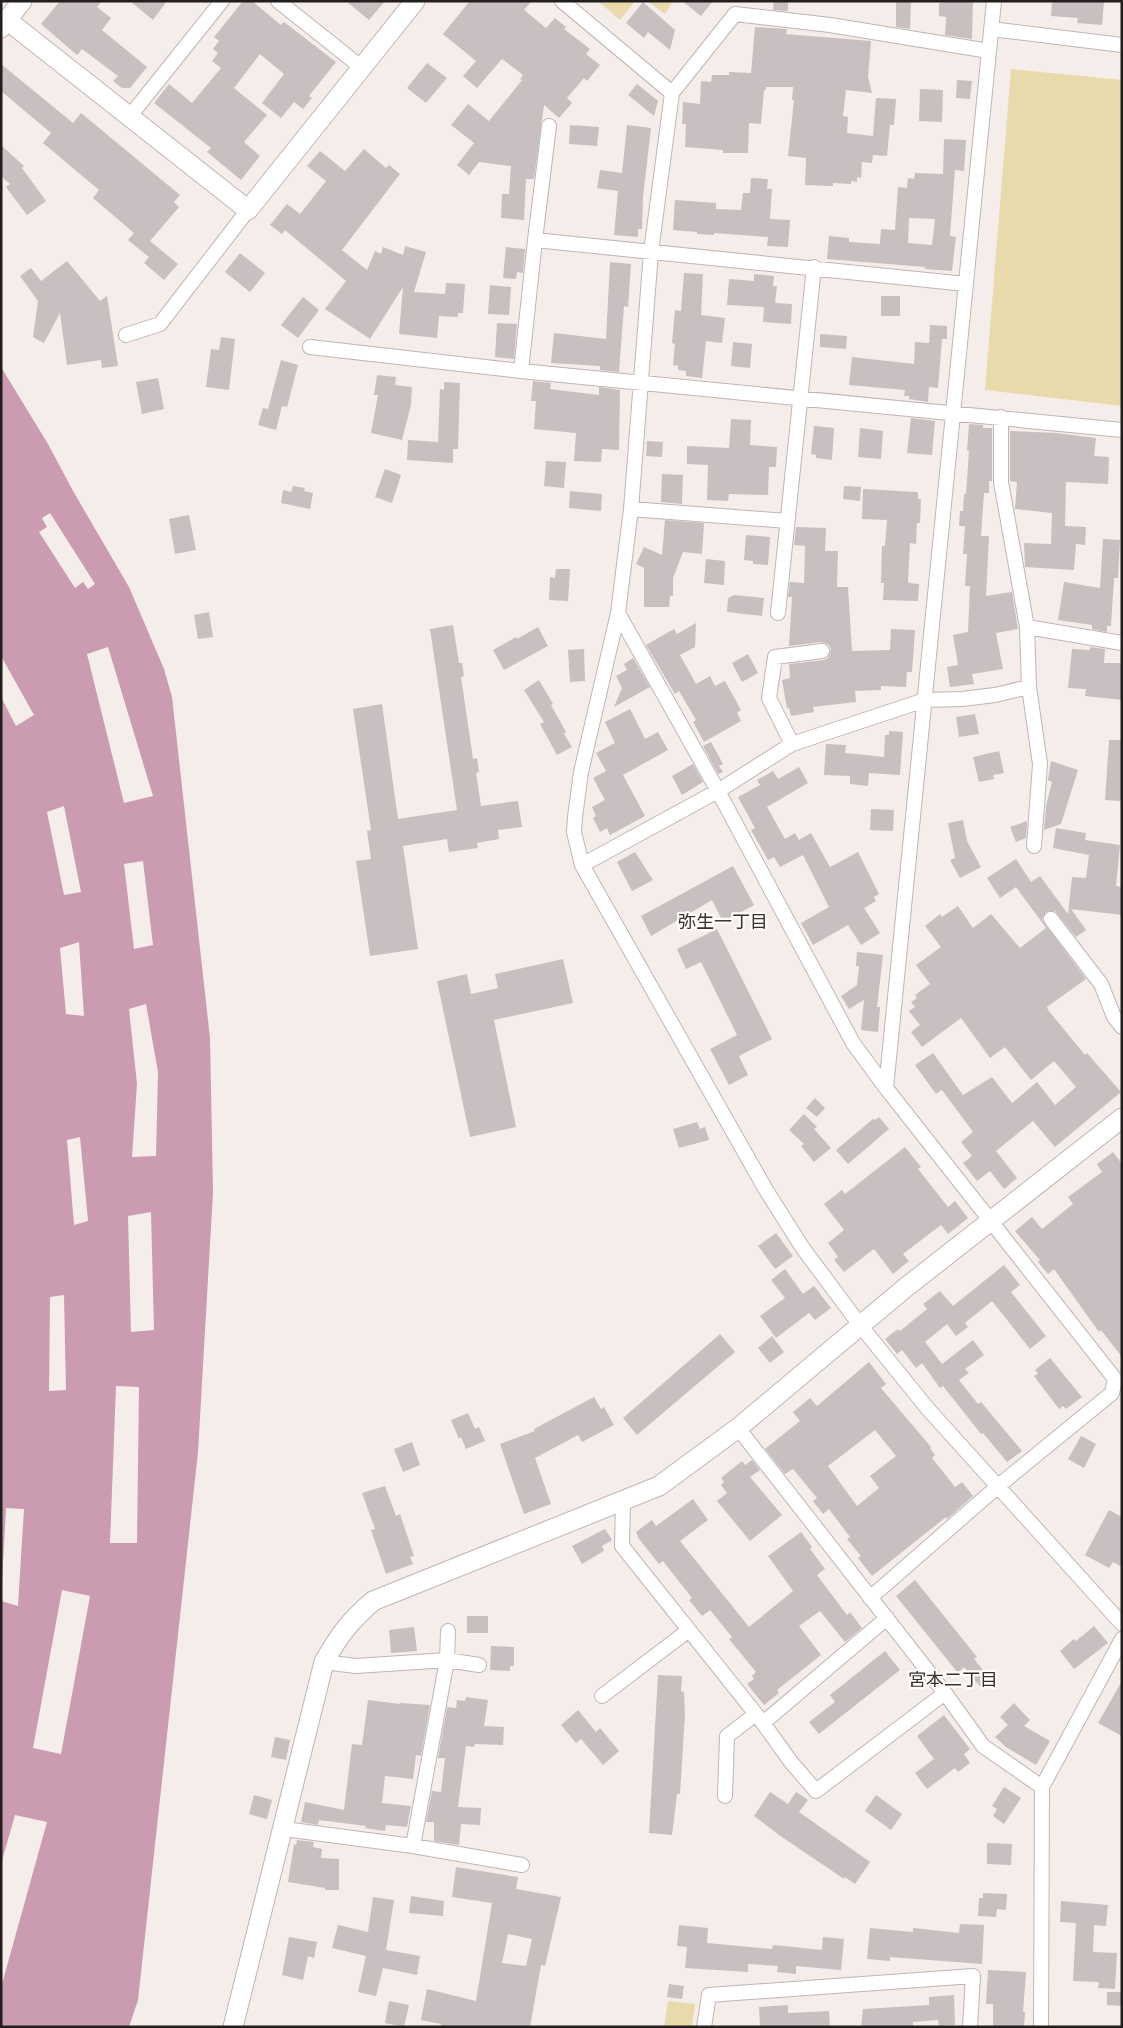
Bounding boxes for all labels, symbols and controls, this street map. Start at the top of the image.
district label: 弥生一丁目 [678,911,768,932]
district label: 宮本二丁目 [908,1669,998,1690]

